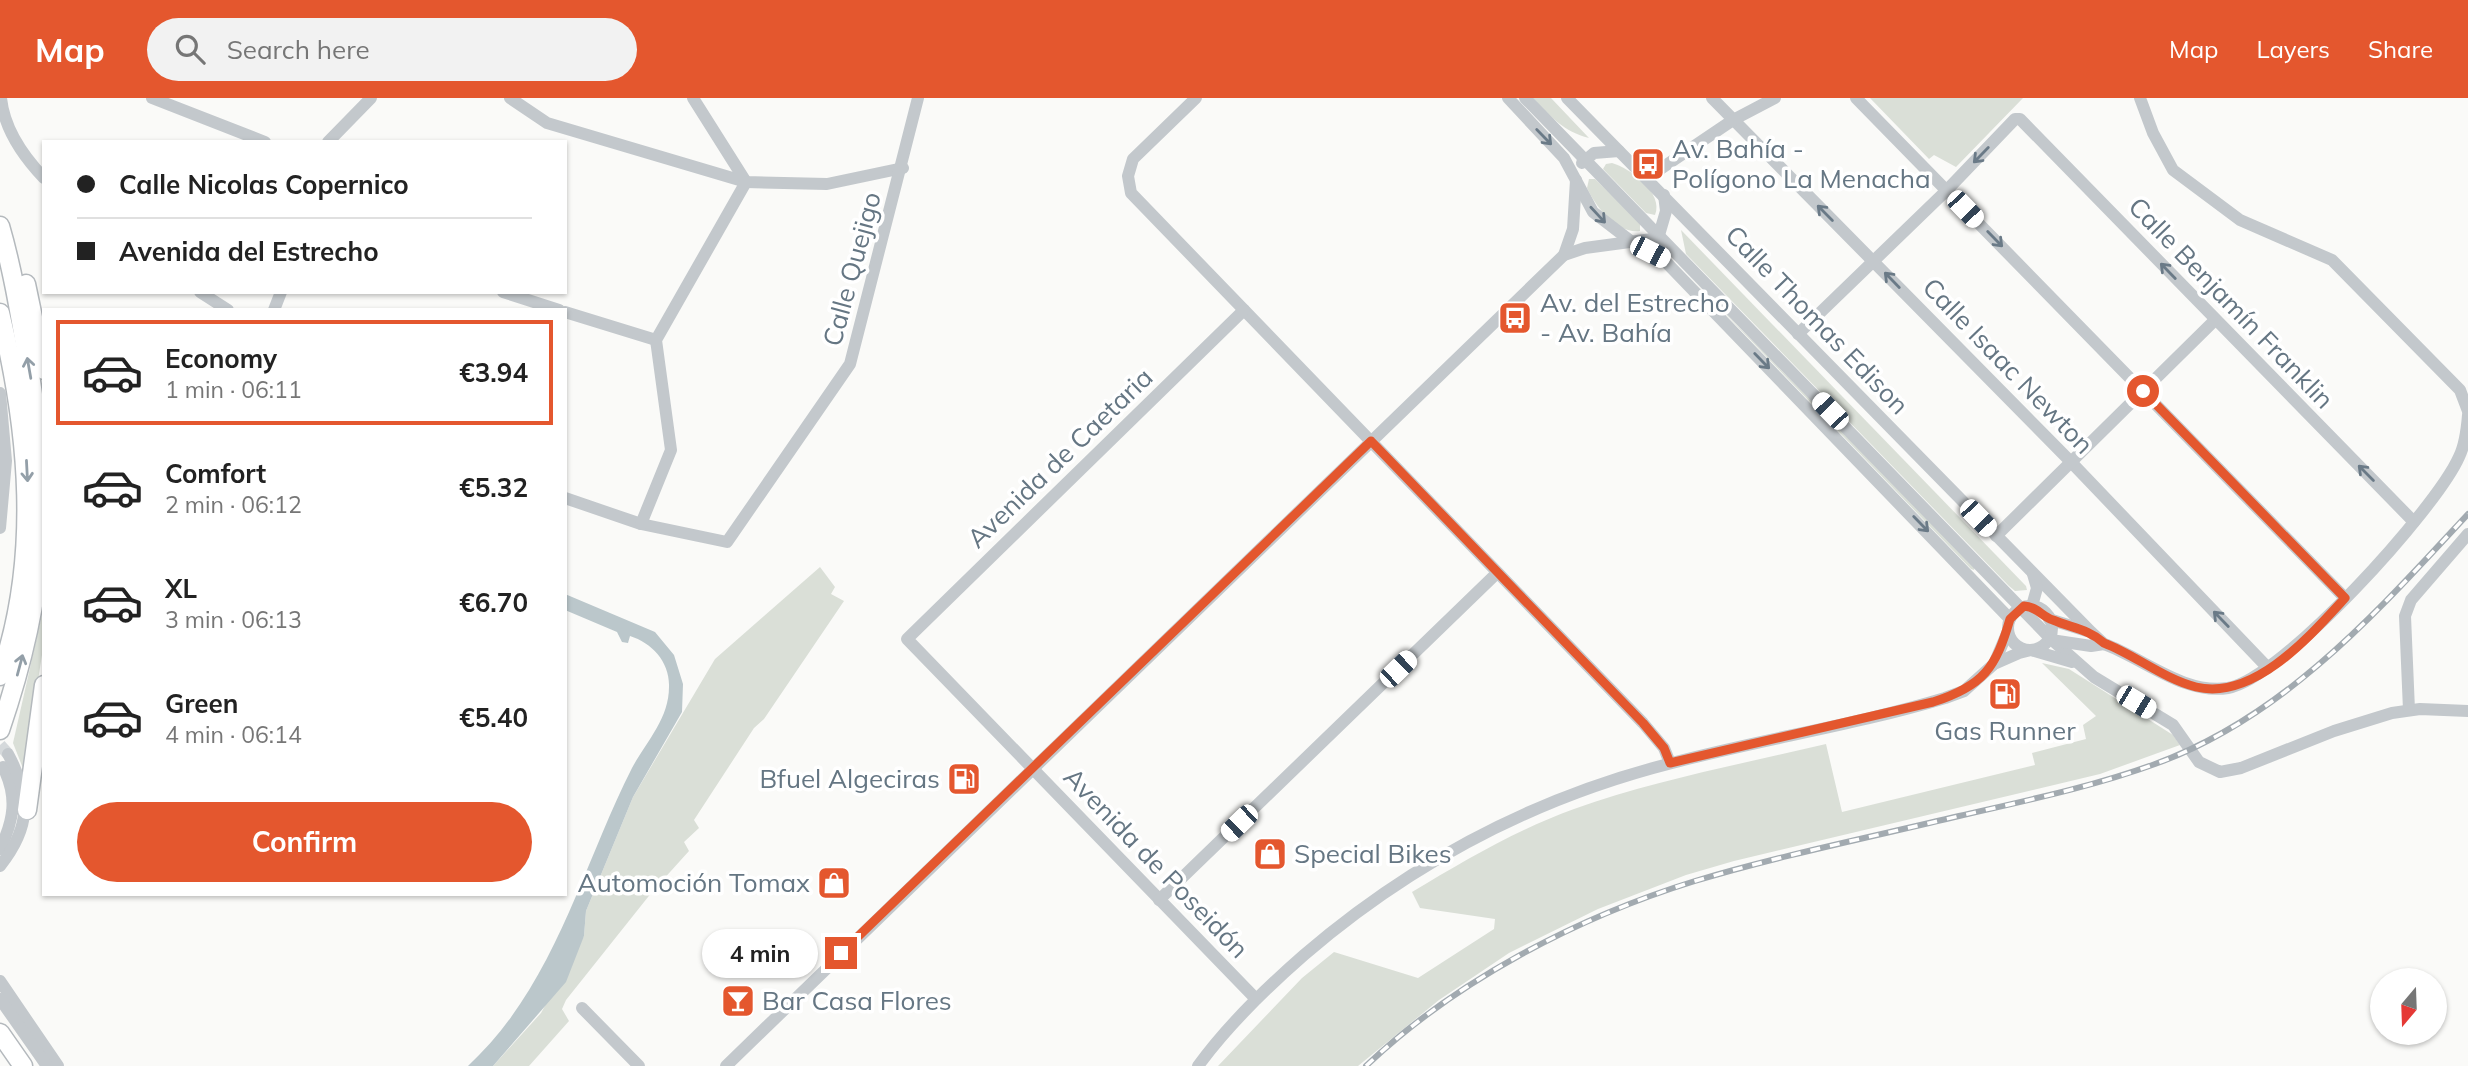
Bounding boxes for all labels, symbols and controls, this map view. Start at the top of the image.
search box [147,18,637,81]
text: Map [35,29,105,70]
icon: search [171,30,209,68]
text: Search here [227,33,370,66]
text: Map [2169,34,2218,64]
text: Layers [2256,34,2330,64]
text: Share [2368,34,2433,64]
one-way arrow [1536,128,1553,145]
place label: Av. Bahía - Polígono La Menacha [1672,132,1931,195]
bus stop icon: Av. Bahía - Polígono La Menacha [1629,145,1667,183]
one-way arrow [1972,146,1989,163]
text: Calle Nicolas Copernico [119,168,409,201]
car [1943,187,1988,231]
street label: Calle Quejigo [815,188,888,350]
street label: Calle Benjamín Franklin [2122,190,2341,415]
one-way arrow [1817,205,1834,222]
one-way arrow [1590,207,1607,224]
street label: Calle Thomas Edison [1719,218,1916,421]
one-way arrow [1986,231,2003,248]
car [1627,233,1674,271]
text: Avenida del Estrecho [119,235,379,268]
one-way arrow [2159,263,2176,280]
street label: Calle Isaac Newton [1916,271,2101,461]
one-way arrow [1884,272,1901,289]
place label: Av. del Estrecho - Av. Bahía [1540,286,1730,349]
bus stop icon: Av. del Estrecho - Av. Bahía [1496,299,1534,337]
icon: car [81,341,144,404]
text: Economy [165,342,277,375]
one-way arrow [1754,352,1771,369]
text: €3.94 [459,356,528,389]
one-way arrow [22,357,35,380]
street label: Avenida de Caetaria [960,361,1159,555]
text: 1 min · 06:11 [165,375,302,404]
route start [2127,375,2159,407]
car [1808,389,1853,433]
icon: car [81,456,144,519]
text: Comfort [165,457,266,490]
one-way arrow [20,459,33,482]
one-way arrow [2358,465,2375,482]
text: €5.32 [459,471,528,504]
text: 2 min · 06:12 [165,490,302,519]
car [1956,496,2001,540]
one-way arrow [1912,515,1929,532]
icon: car [81,571,144,634]
text: XL [165,572,197,605]
text: €6.70 [459,586,528,619]
text: 3 min · 06:13 [165,605,302,634]
one-way arrow [2213,611,2230,628]
car [1376,647,1421,691]
one-way arrow [15,654,28,676]
fuel station icon: Gas Runner [1986,675,2024,713]
car [2113,682,2160,722]
icon: car [81,686,144,749]
text: Green [165,687,238,720]
text: €5.40 [459,701,528,734]
place label: Gas Runner [1934,714,2076,747]
text: 4 min · 06:14 [165,720,302,749]
fuel station icon: Bfuel Algeciras [945,760,983,798]
street label: Avenida de Poseidón [1057,760,1256,965]
place label: Bfuel Algeciras [759,762,940,795]
car [1217,801,1262,845]
button: Confirm [77,802,532,882]
shop icon: Special Bikes [1251,835,1289,873]
place label: Special Bikes [1294,837,1452,870]
shop icon: Automoción Tomax [815,864,853,902]
place label: Automoción Tomax [578,866,810,899]
callout: 4 min [701,928,816,978]
route end [825,937,857,969]
text: 4 min [730,939,790,968]
north arrow [2370,968,2446,1045]
map controls [2370,968,2447,1045]
bar icon: Bar Casa Flores [719,982,757,1020]
place label: Bar Casa Flores [762,984,952,1017]

